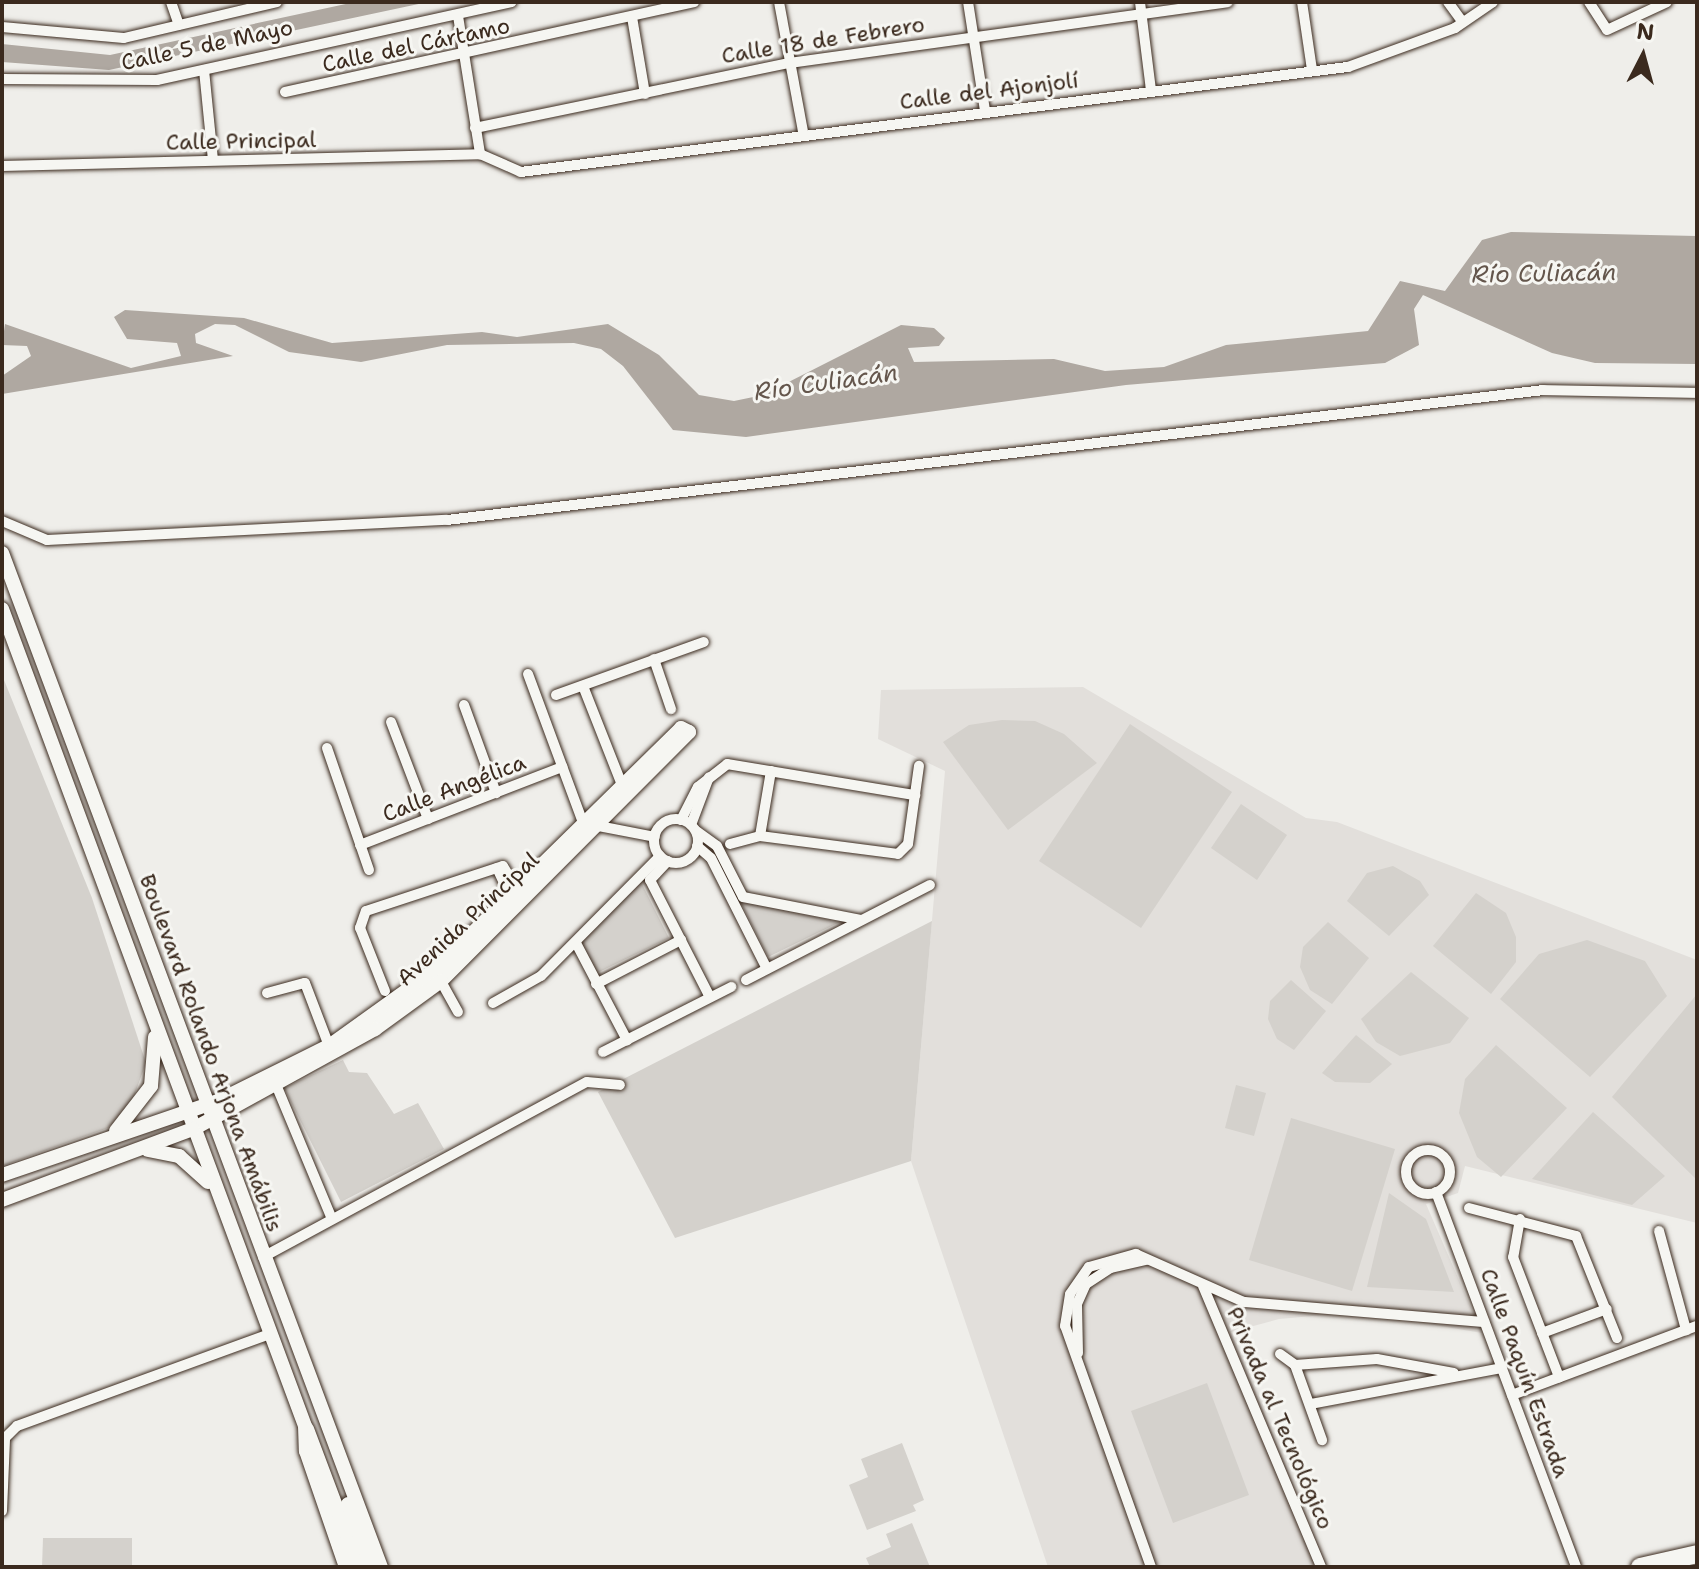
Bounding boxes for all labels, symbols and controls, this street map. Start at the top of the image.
street label: Calle 18 de Febrero [720,11,926,69]
street label: Calle del Cártamo [320,12,512,78]
street label: Calle 5 de Mayo [119,14,295,76]
north arrow [1603,16,1683,96]
text: N [1635,16,1656,47]
street label: Calle del Ajonjolí [898,67,1080,115]
street label: Calle Principal [166,126,316,156]
water label: Río Culiacán [1471,258,1617,290]
water label: Río Culiacán [752,359,900,407]
street label: Calle Angélica [379,749,529,827]
street label: Avenida Principal [392,847,544,991]
street label: Boulevard Rolando Arjona Amábilis [134,871,288,1235]
street label: Calle Paquín Estrada [1475,1265,1575,1481]
street label: Privada al Tecnológico [1221,1303,1339,1533]

